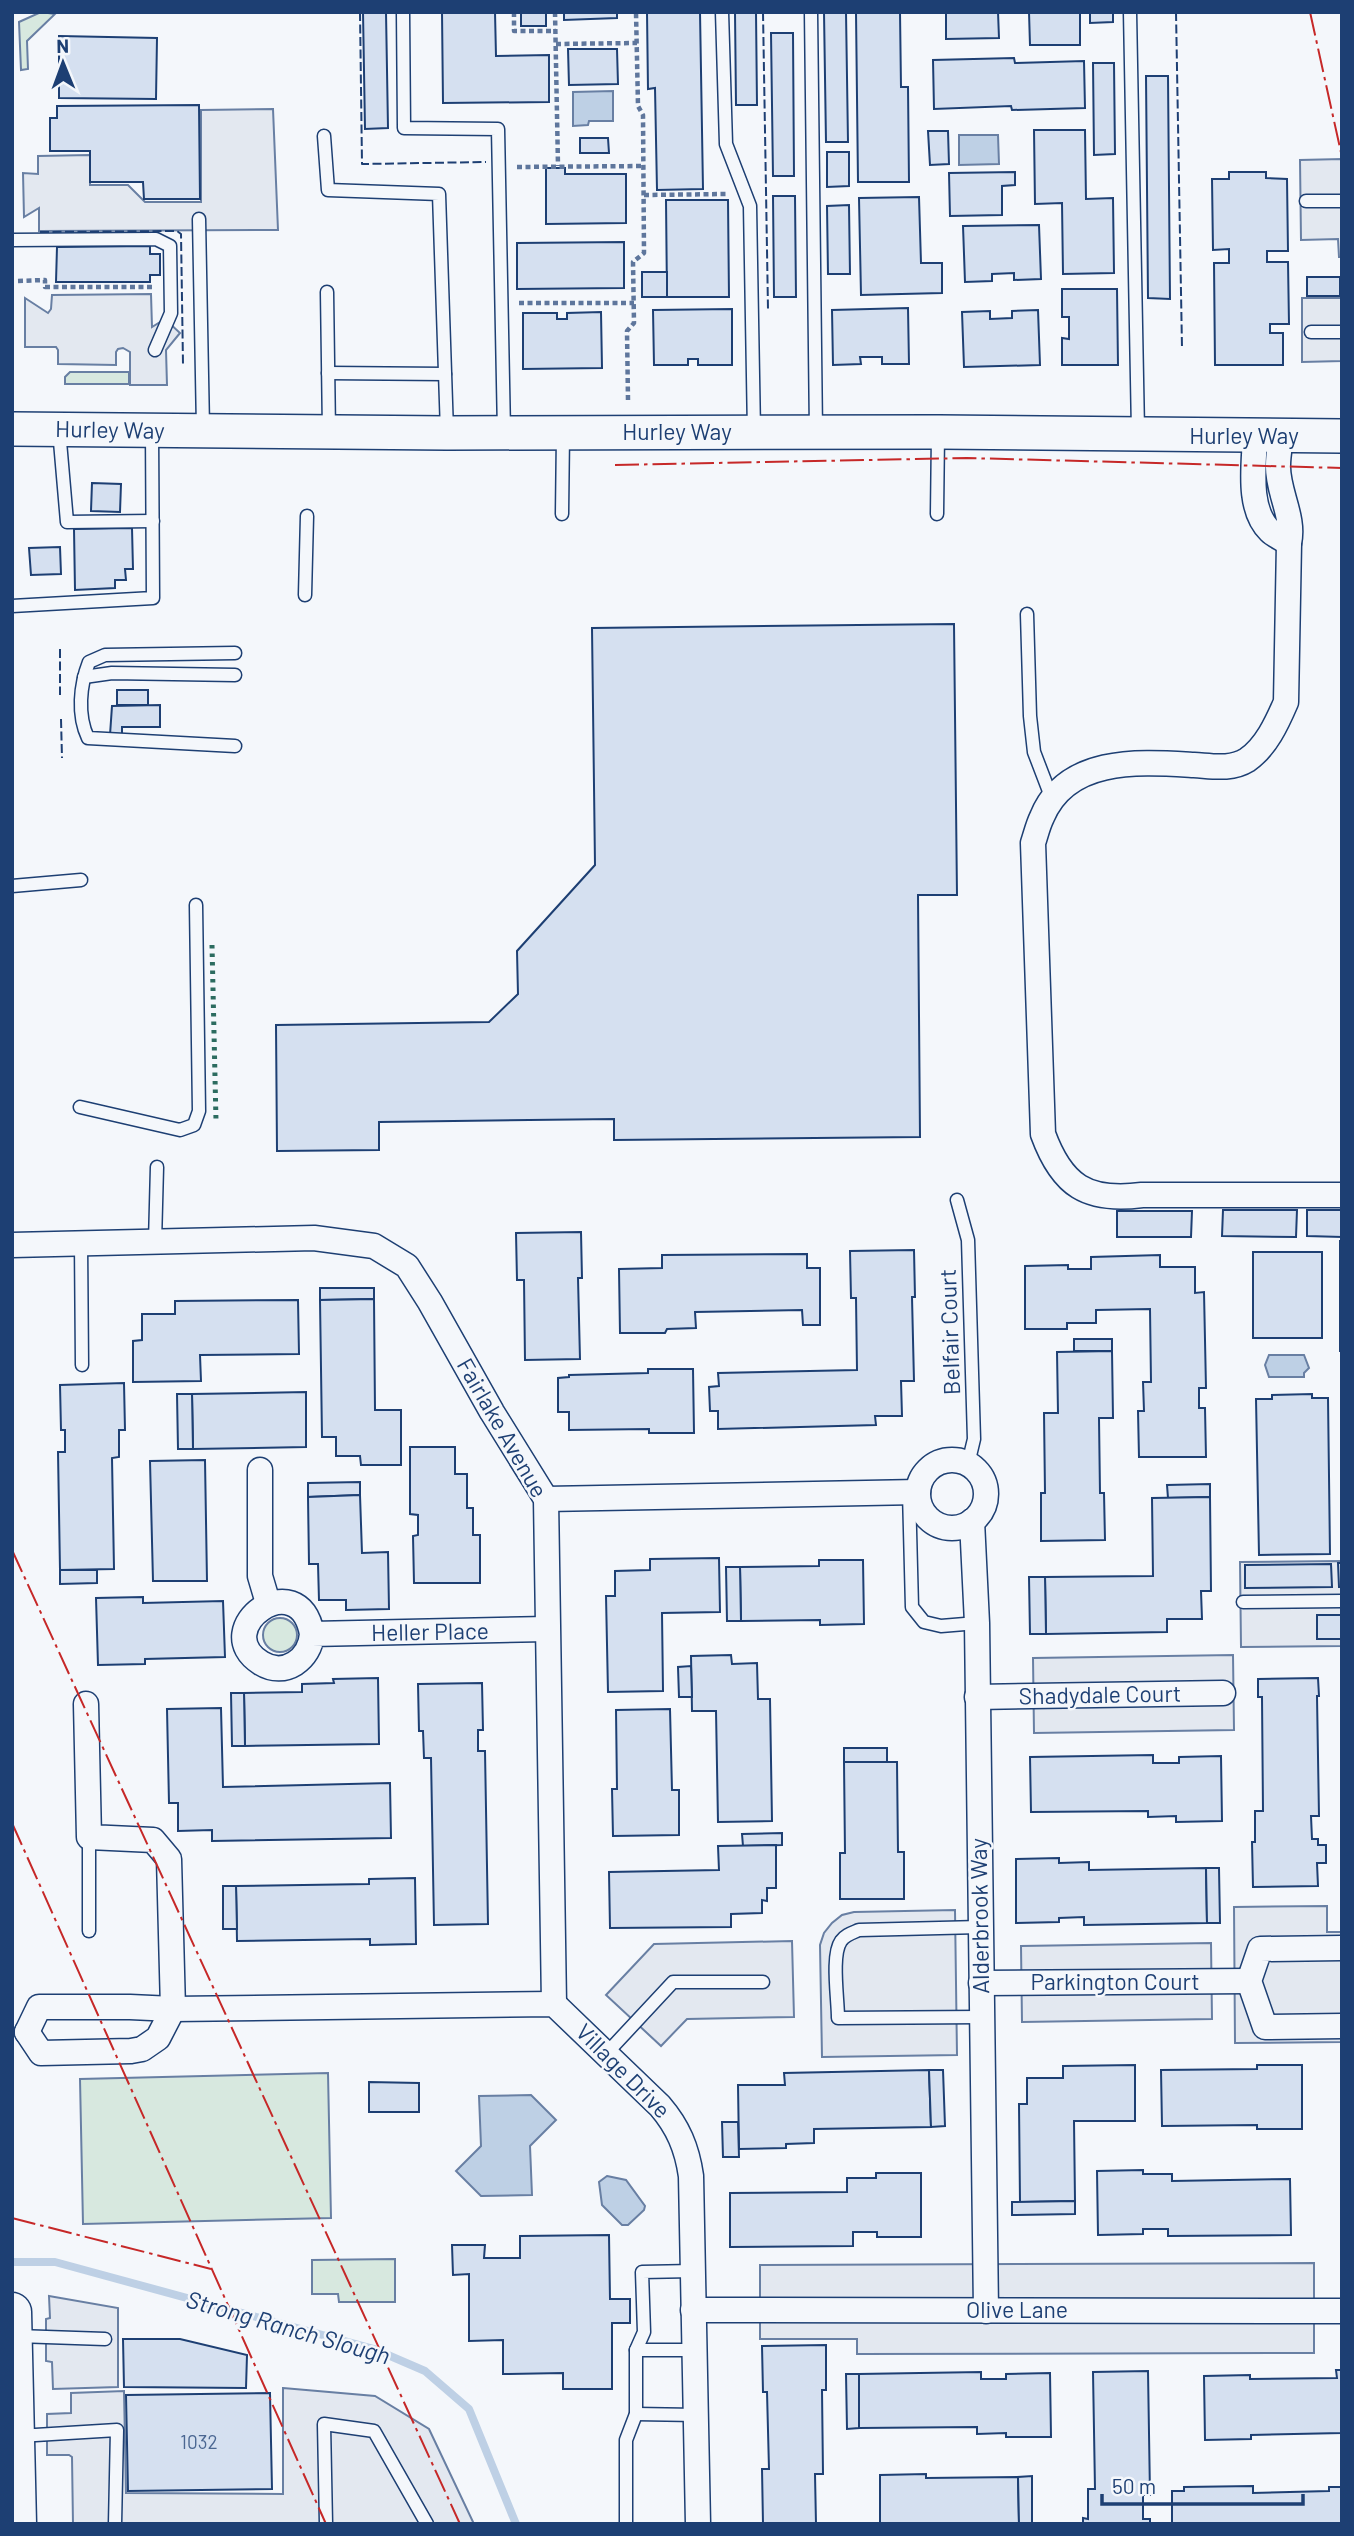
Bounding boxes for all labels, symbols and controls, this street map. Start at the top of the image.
north arrow [28,28,98,98]
text: N [56,34,69,57]
street label: Hurley Way [55,414,165,444]
street label: Hurley Way [622,417,732,445]
street label: Hurley Way [1189,421,1299,449]
street label: Belfair Court [933,1268,965,1396]
street label: Fairlake Avenue [452,1353,554,1502]
street label: Heller Place [371,1616,489,1646]
street label: Shadydale Court [1018,1679,1182,1709]
street label: Alderbrook Way [964,1838,994,1994]
street label: Parkington Court [1030,1967,1200,1995]
street label: Village Drive [571,2017,677,2123]
water label: Strong Ranch Slough [183,2284,394,2370]
street label: Olive Lane [966,2295,1068,2323]
house number: 1032 [180,2430,218,2453]
scale bar [1102,2462,1303,2506]
text: 50 m [1112,2473,1156,2498]

